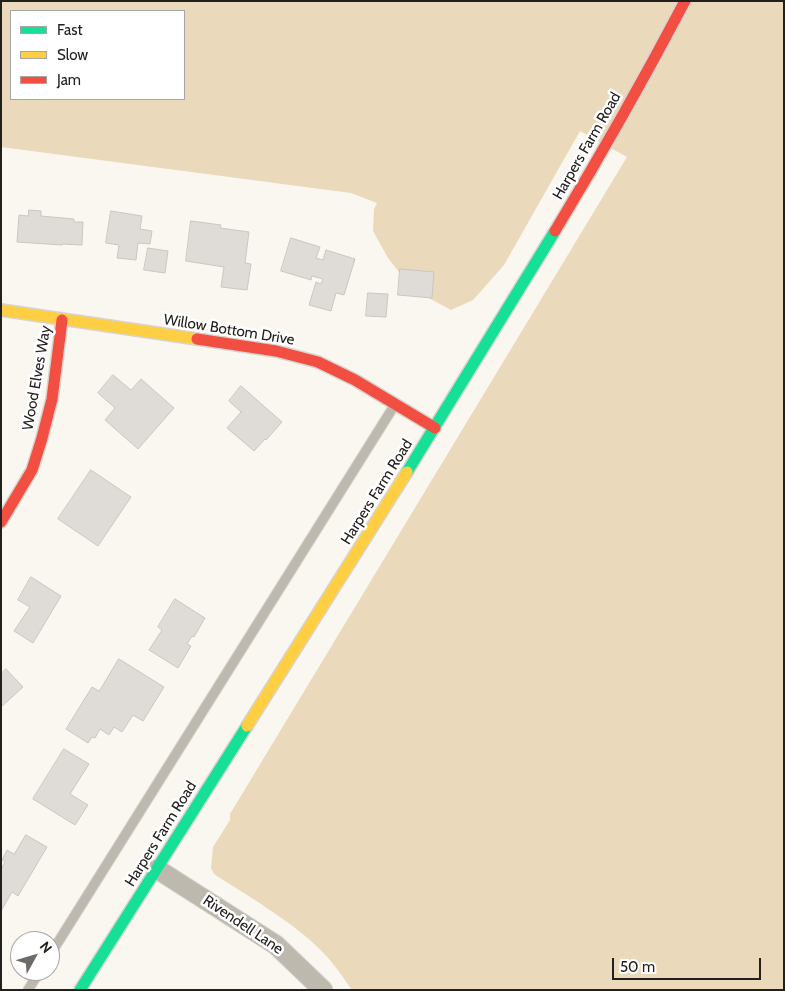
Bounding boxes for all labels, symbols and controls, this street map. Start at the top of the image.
legend [10,10,185,100]
text: Fast [57,21,82,39]
text: Slow [57,46,88,64]
text: Jam [57,71,81,89]
street label: Harpers Farm Road [549,89,625,203]
street label: Willow Bottom Drive [162,311,296,349]
street label: Wood Elves Way [19,324,55,432]
street label: Harpers Farm Road [337,436,417,548]
street label: Harpers Farm Road [121,778,201,890]
street label: Rivendell Lane [200,892,286,958]
north arrow [10,931,60,981]
text: N [36,938,56,957]
scale bar [615,948,764,980]
text: 50 m [620,958,655,976]

